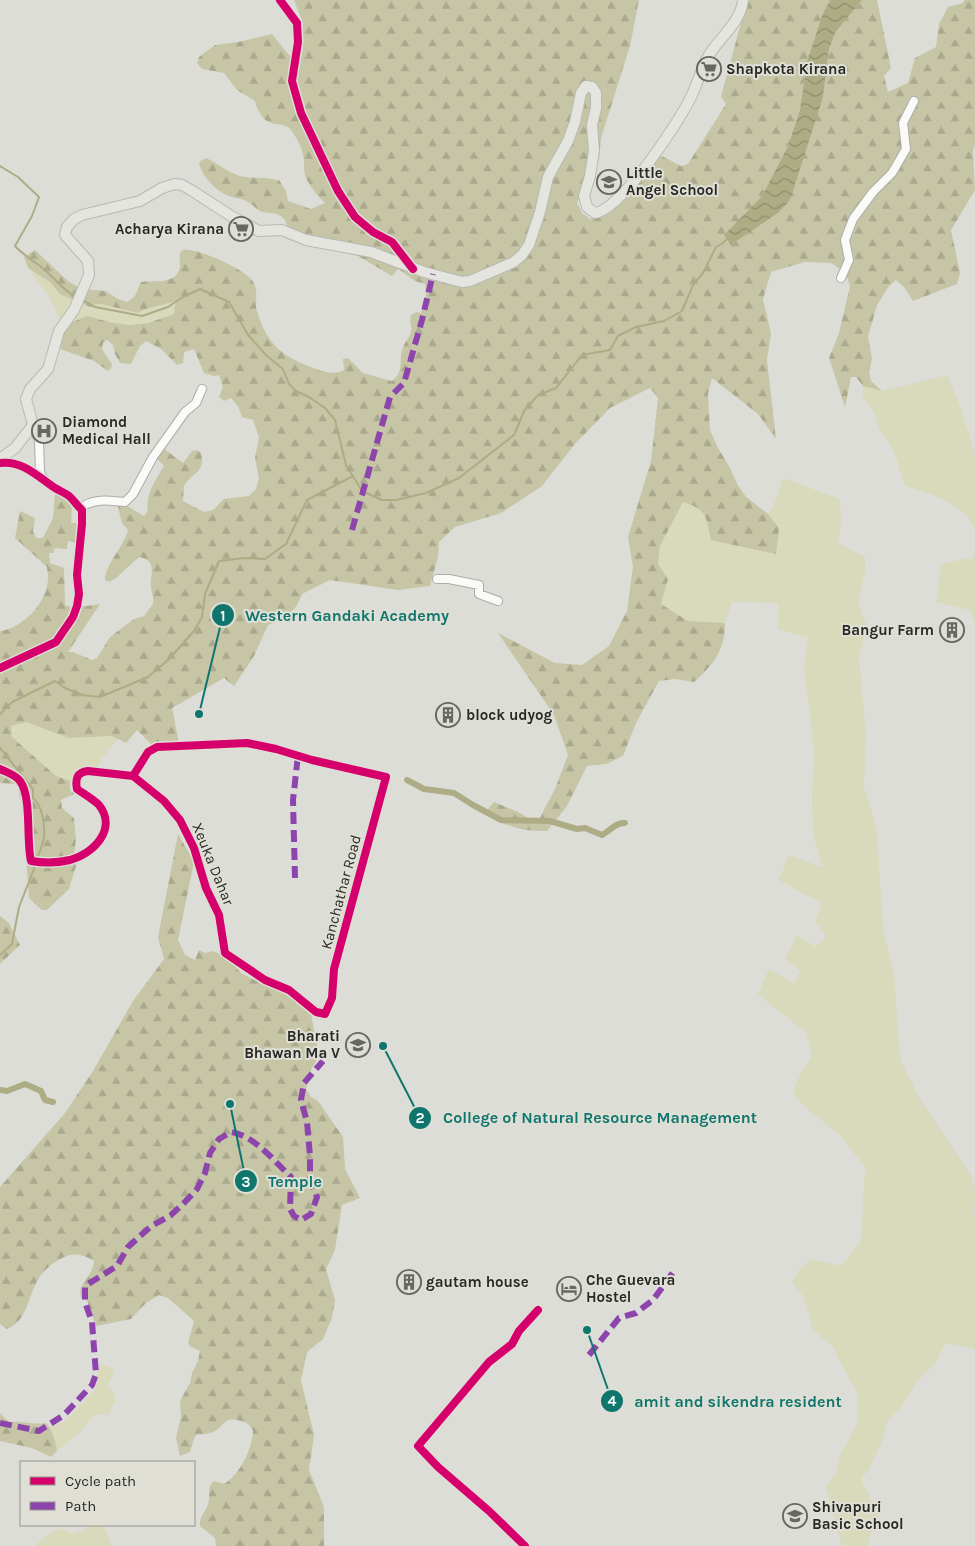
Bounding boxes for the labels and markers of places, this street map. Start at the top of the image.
supermarket icon: Shapkota Kirana [696,56,722,82]
place label: Shapkota Kirana [726,60,846,78]
place label: Little Angel School [626,164,718,199]
school or university icon: Little Angel School [596,169,622,195]
supermarket icon: Acharya Kirana [228,216,254,242]
place label: Acharya Kirana [115,220,224,238]
place label: Diamond Medical Hall [62,413,151,448]
hospital icon: Diamond Medical Hall [31,418,57,444]
callout: Western Gandaki Academy [210,600,459,631]
building icon: Bangur Farm [939,617,965,643]
place label: Bangur Farm [842,621,934,639]
building icon: block udyog [435,702,461,728]
place label: block udyog [466,706,553,724]
place label: Bharati Bhawan Ma V [244,1027,340,1062]
school or university icon: Bharati Bhawan Ma V [345,1032,371,1058]
callout: College of Natural Resource Management [408,1102,767,1133]
callout: Temple [233,1166,332,1197]
building icon: gautam house [396,1269,422,1295]
place label: Che Guevara Hostel [586,1271,675,1306]
place label: gautam house [426,1273,529,1291]
hotel icon: Che Guevara Hostel [556,1276,582,1302]
callout: amit and sikendra resident [599,1386,852,1417]
place label: Shivapuri Basic School [812,1498,903,1533]
school or university icon: Shivapuri Basic School [782,1503,808,1529]

